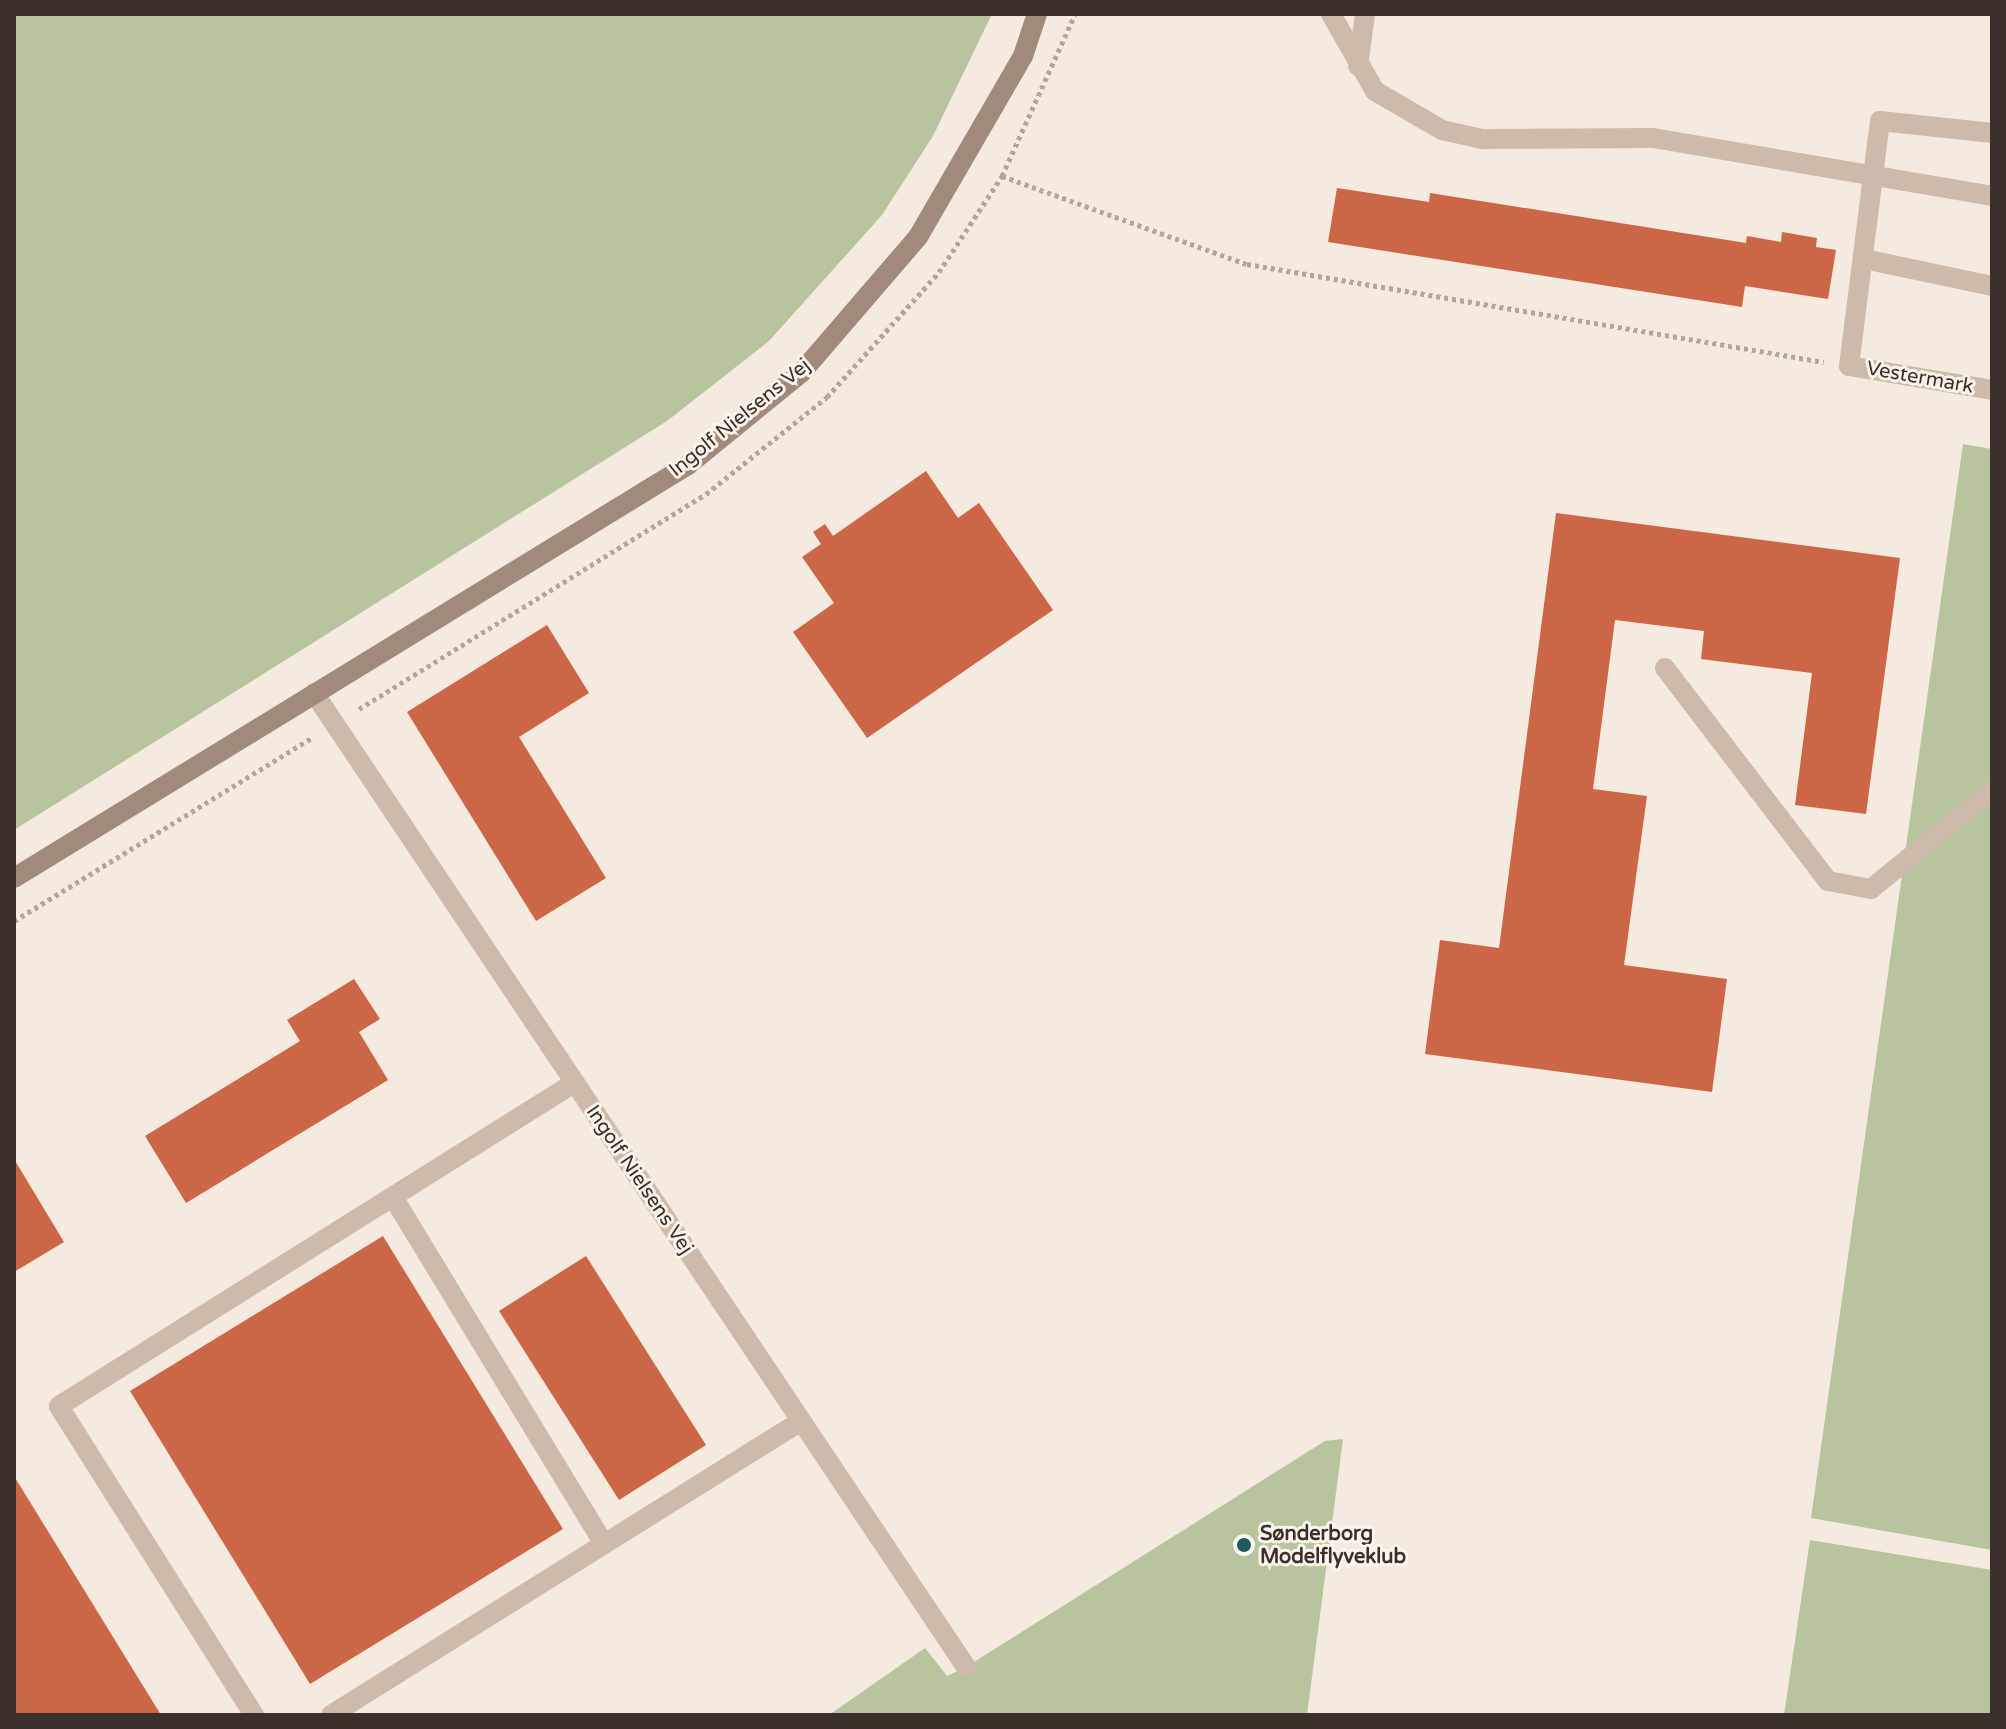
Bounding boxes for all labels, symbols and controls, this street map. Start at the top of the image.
street label: Ingolf Nielsens Vej [665,354,815,482]
street label: Vestermark [1865,357,1975,399]
street label: Ingolf Nielsens Vej [580,1101,698,1259]
place label: Sønderborg Modelflyveklub [1260,1522,1406,1569]
marker: Sønderborg Modelflyveklub [1235,1536,1253,1554]

